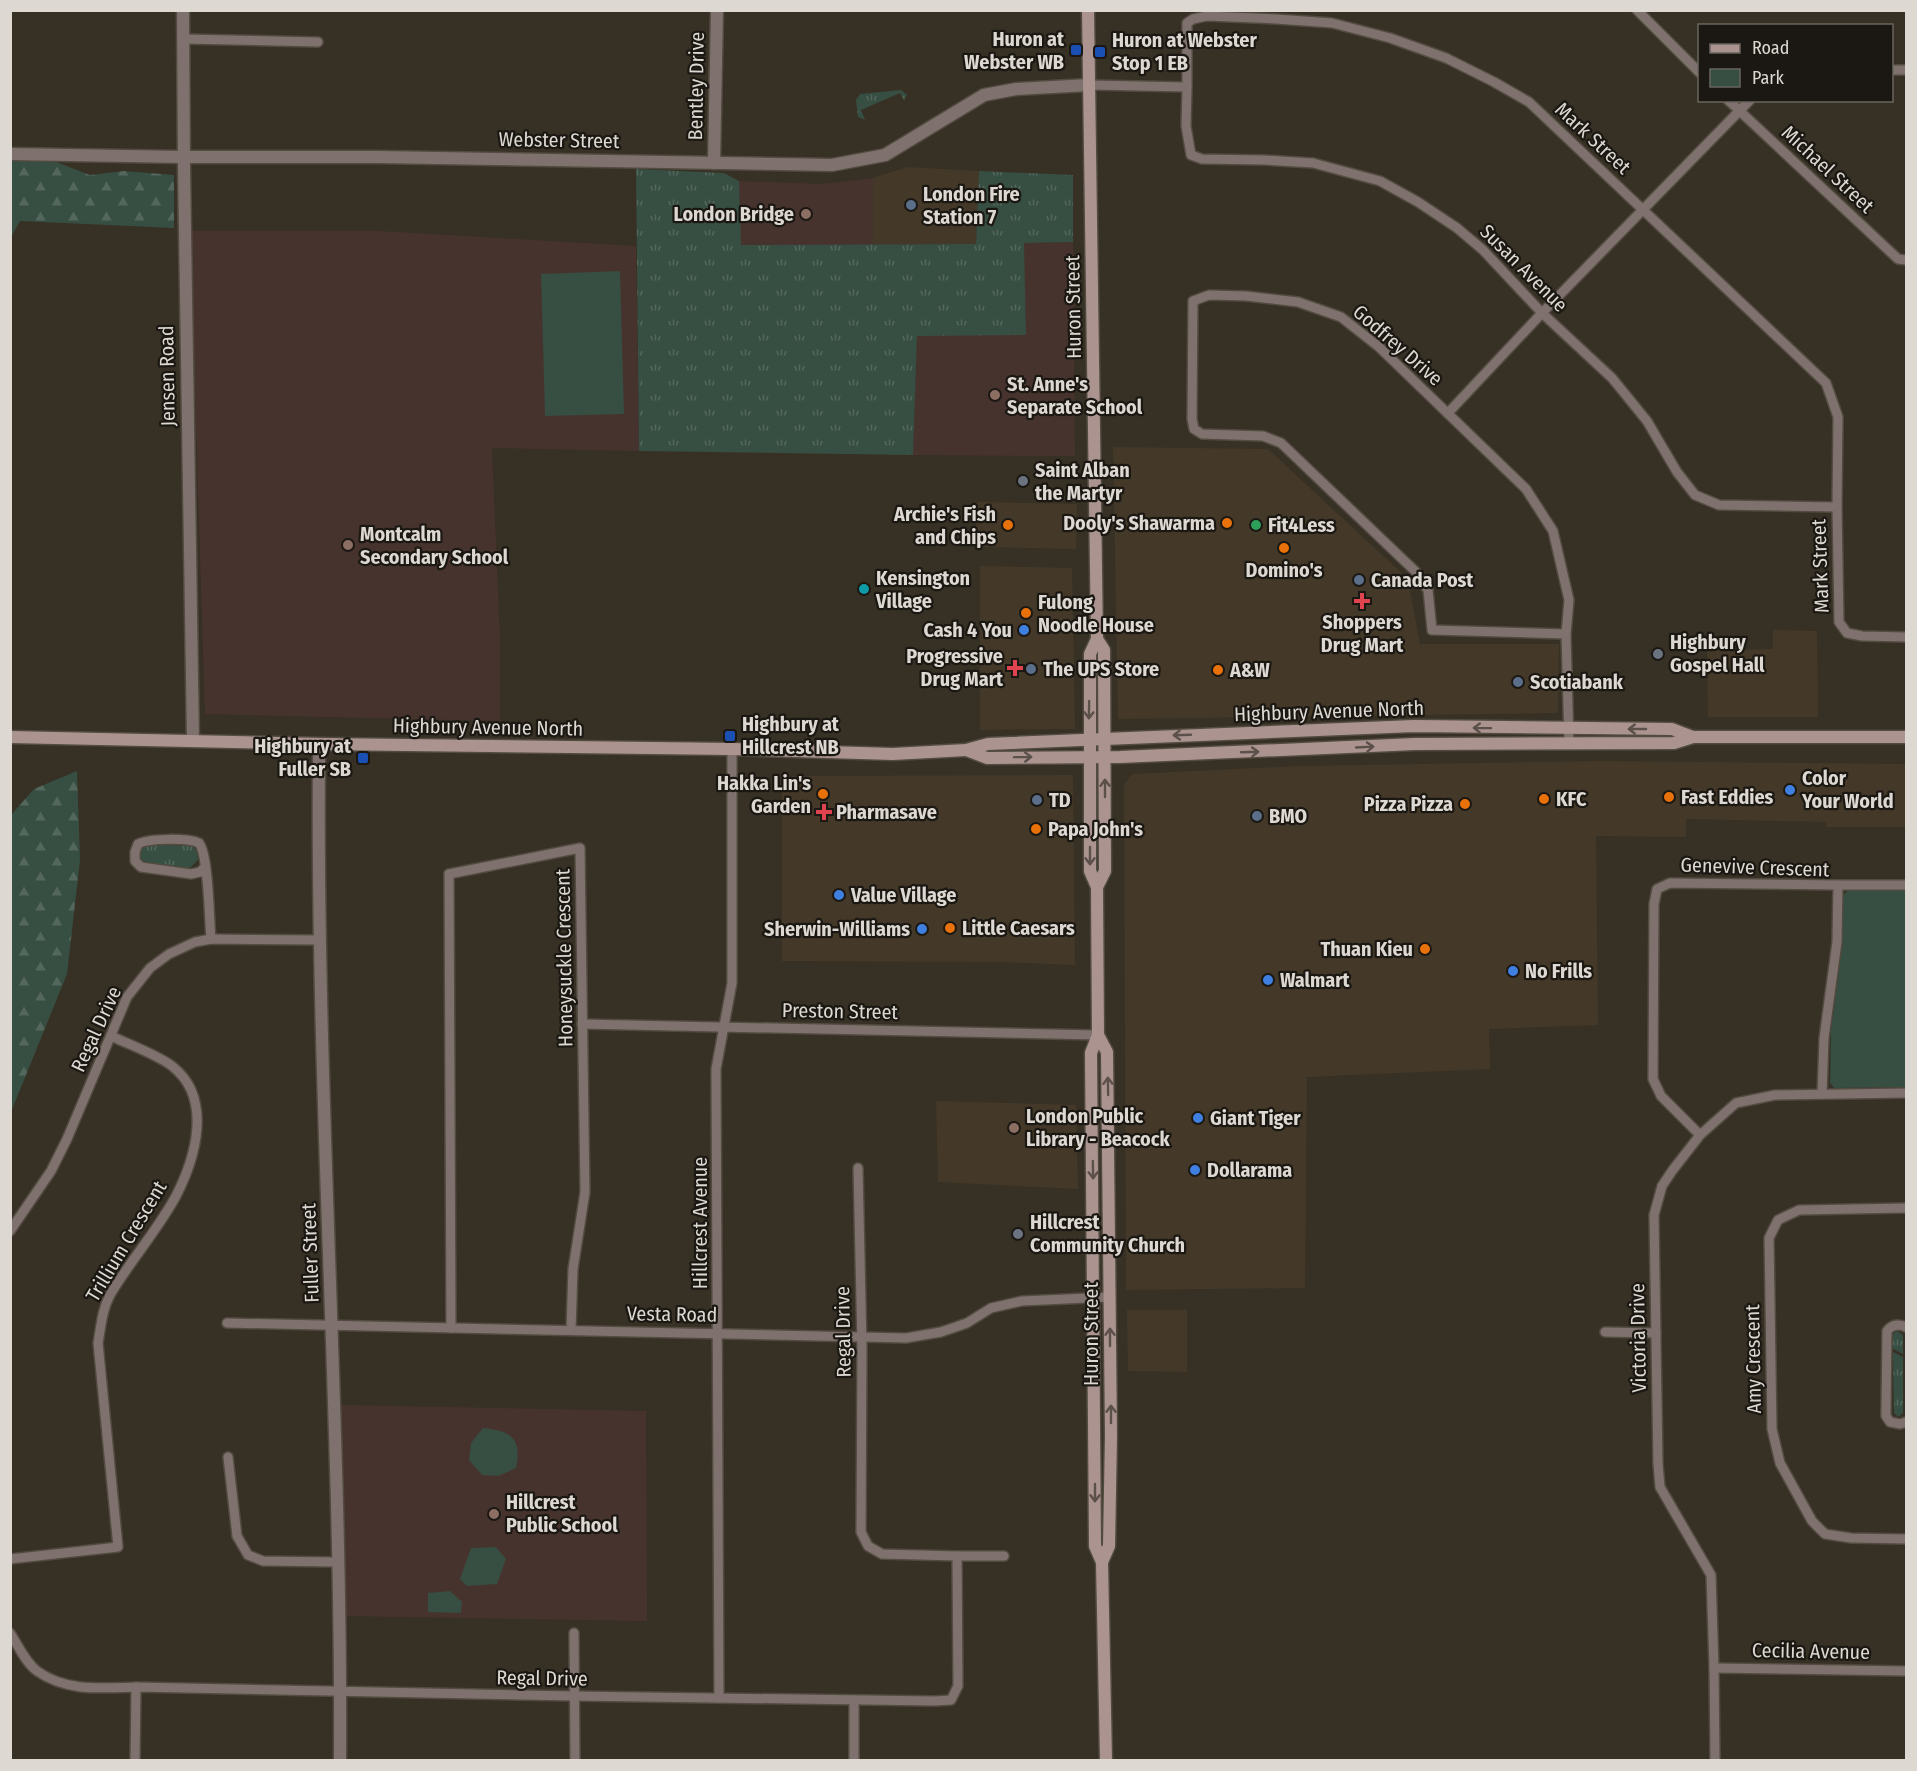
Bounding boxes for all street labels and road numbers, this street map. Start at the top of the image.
street label: Bentley Drive [683,31,709,141]
street label: Mark Street [1550,97,1636,179]
street label: Michael Street [1777,120,1879,218]
street label: Webster Street [498,127,620,153]
street label: Susan Avenue [1475,219,1573,317]
street label: Huron Street [1060,254,1086,359]
street label: Godfrey Drive [1348,300,1448,390]
street label: Jensen Road [154,325,180,427]
street label: Mark Street [1806,518,1834,613]
street label: Highbury Avenue North [1233,696,1425,726]
street label: Highbury Avenue North [393,713,583,741]
street label: Genevive Crescent [1680,852,1830,882]
street label: Honeysuckle Crescent [550,868,578,1047]
street label: Regal Drive [66,983,126,1075]
street label: Preston Street [782,998,899,1024]
street label: Hillcrest Avenue [688,1157,712,1289]
street label: Trillium Crescent [81,1176,172,1306]
street label: Fuller Street [296,1202,324,1303]
street label: Huron Street [1079,1282,1103,1386]
street label: Victoria Drive [1625,1283,1651,1393]
street label: Regal Drive [830,1286,856,1378]
street label: Vesta Road [627,1301,717,1327]
street label: Amy Crescent [1740,1304,1766,1414]
street label: Cecilia Avenue [1752,1638,1870,1664]
street label: Regal Drive [496,1665,588,1691]

